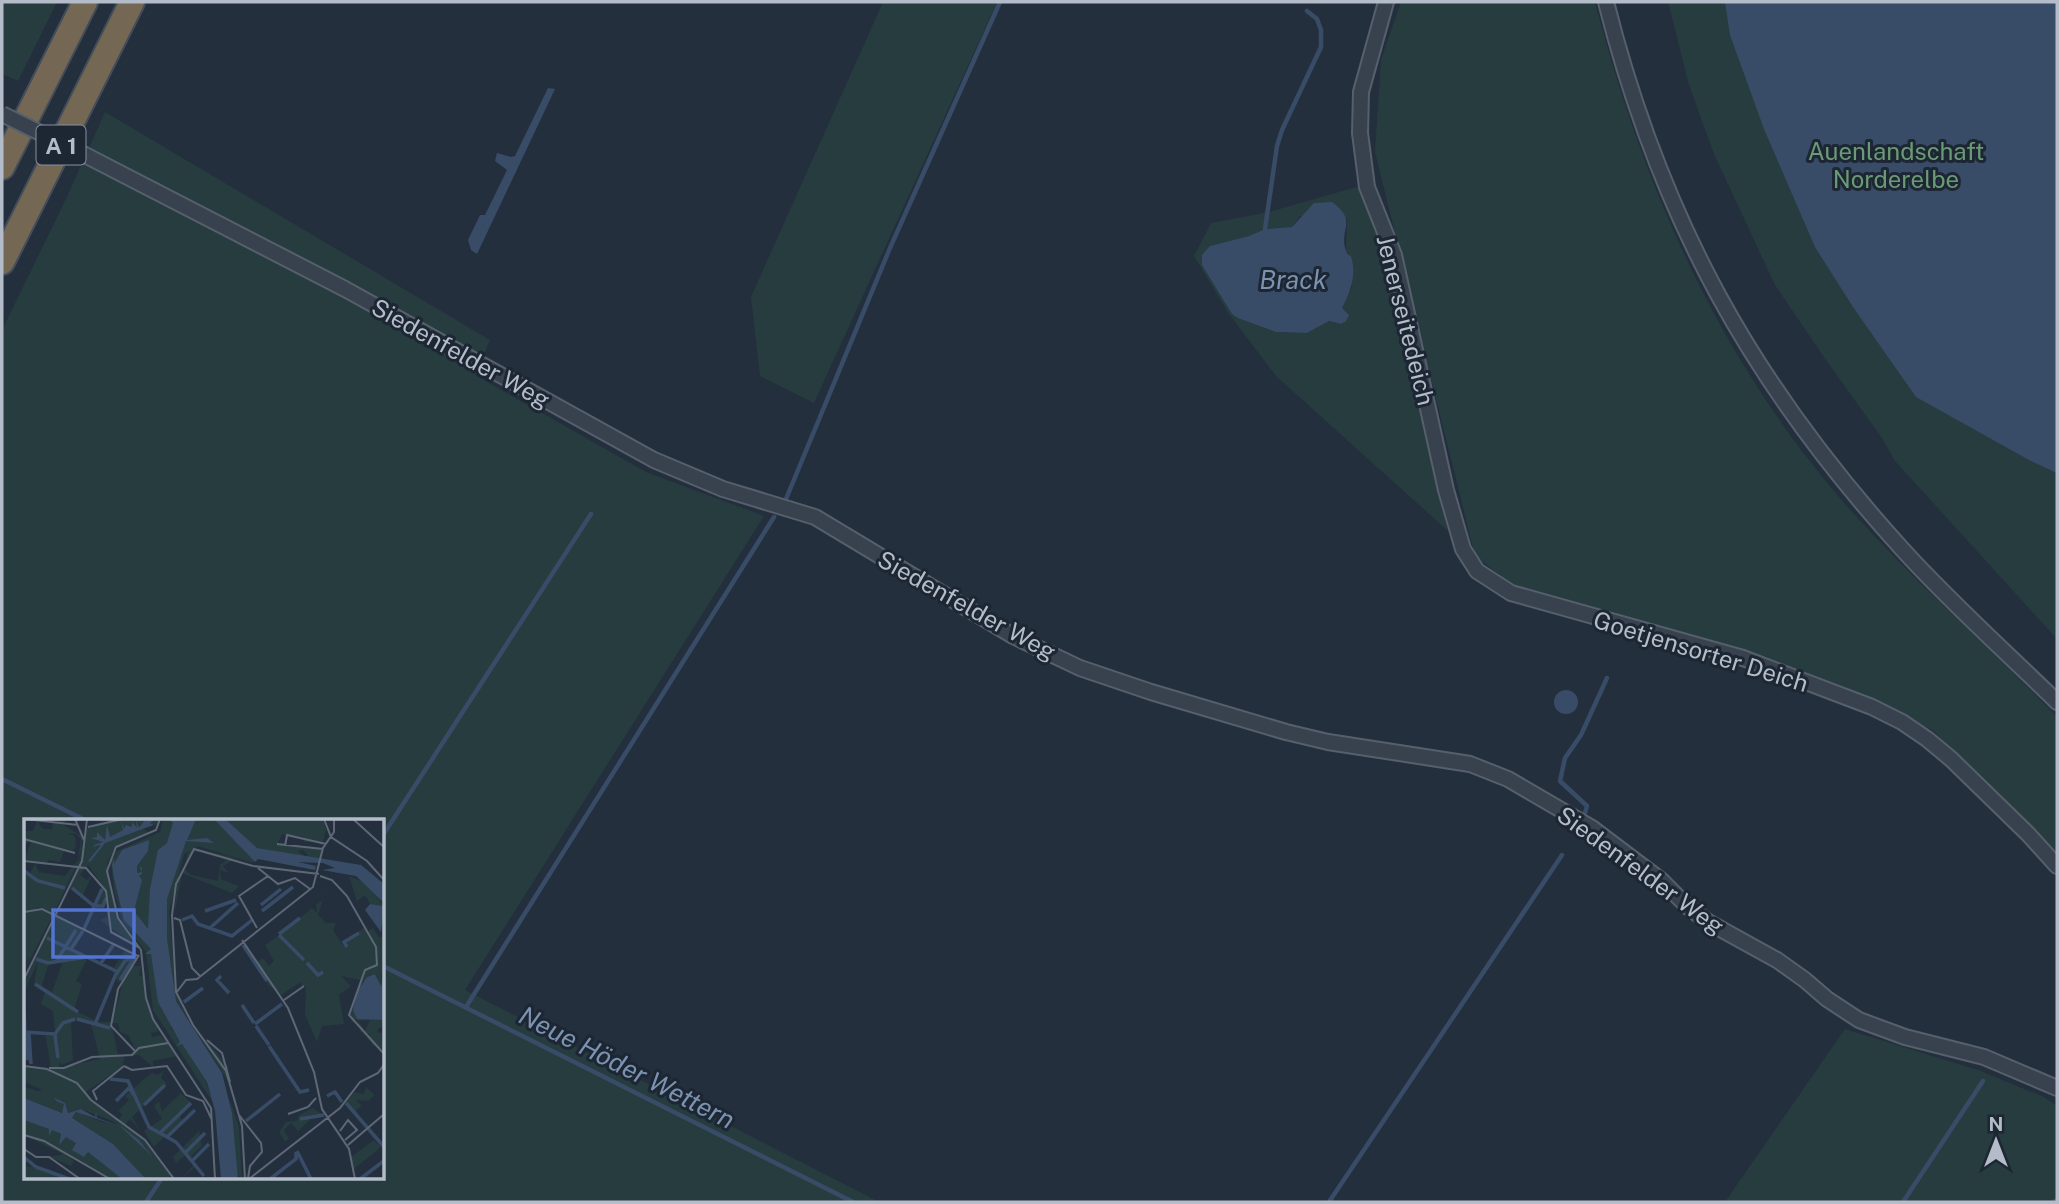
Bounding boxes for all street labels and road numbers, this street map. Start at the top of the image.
road number: A 1 [36,126,86,164]
street label: Jenerseitedeich [1371,232,1441,408]
street label: Siedenfelder Weg [367,292,555,414]
street label: Siedenfelder Weg [873,544,1061,666]
street label: Goetjensorter Deich [1590,605,1812,697]
street label: Siedenfelder Weg [1552,800,1730,940]

